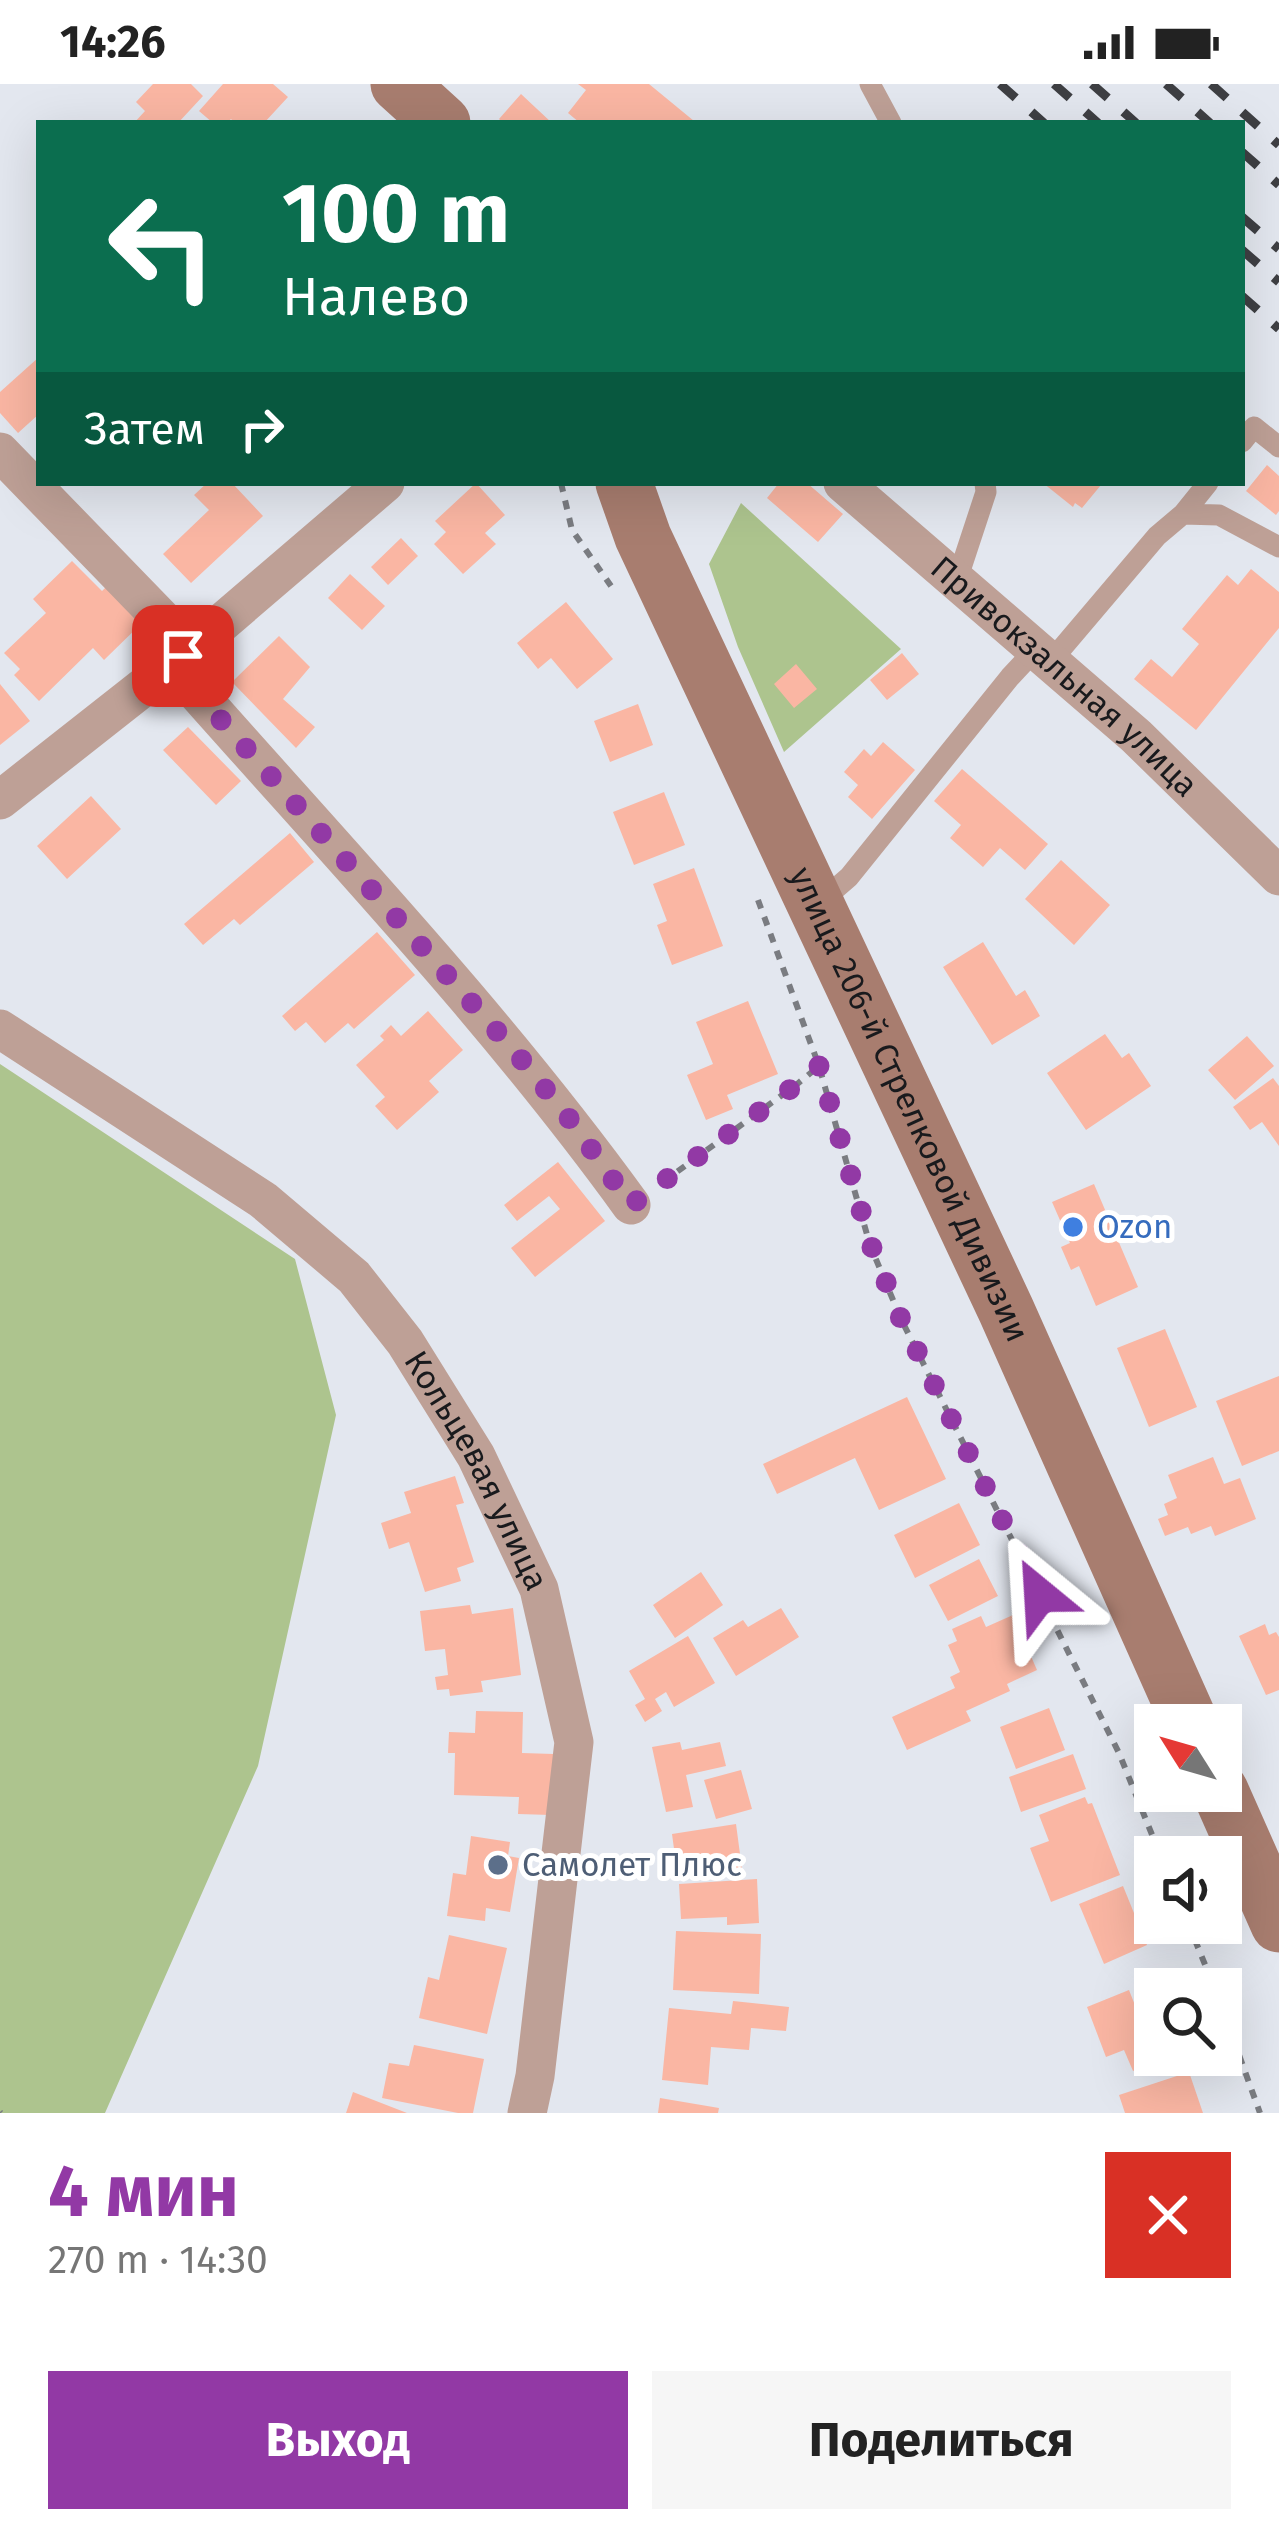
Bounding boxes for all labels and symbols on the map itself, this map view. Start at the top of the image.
street label: Привокзальная улица [923,548,1206,805]
pin [132,605,234,707]
street label: улица 206-й Стрелковой Дивизии [781,860,1038,1348]
place label: Ozon [1097,1207,1172,1247]
marker: Ozon [1060,1214,1086,1240]
street label: Кольцевая улица [396,1344,557,1597]
position arrow [977,1532,1103,1658]
north arrow [1134,1704,1242,1812]
place label: Самолет Плюс [522,1845,742,1885]
marker: Самолет Плюс [485,1852,511,1878]

